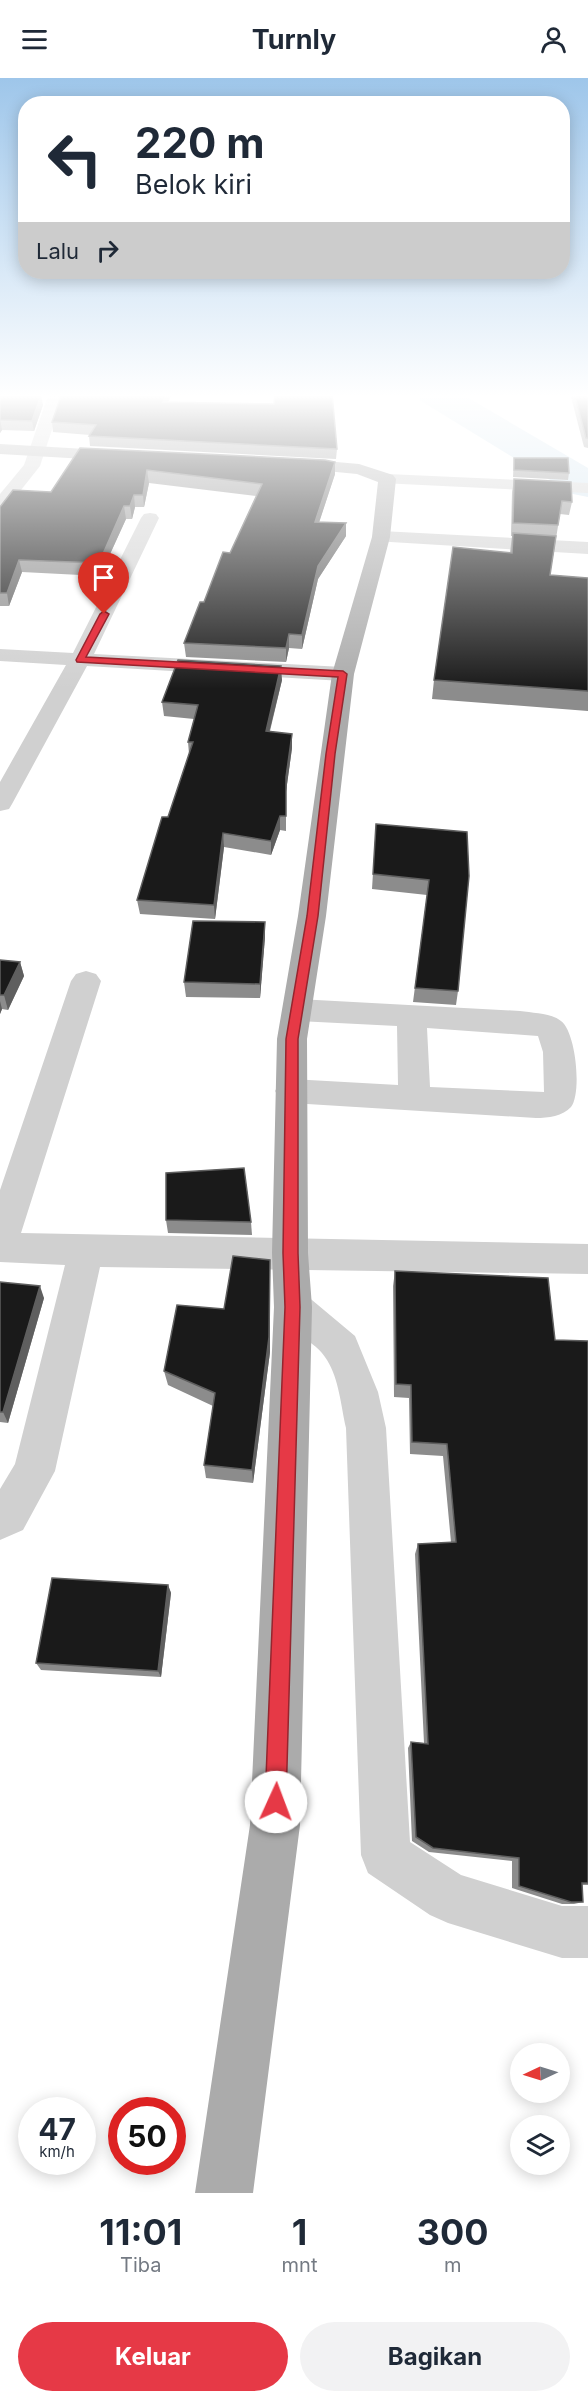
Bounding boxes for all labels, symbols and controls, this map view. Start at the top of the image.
icon: menu [18,23,51,56]
text: Turnly [252,23,336,56]
icon: person [537,23,570,56]
text: 220 m [135,117,265,168]
icon: left [36,120,114,198]
text: Belok kiri [135,168,252,201]
icon: right [91,234,124,267]
text: Lalu [36,238,79,264]
pin [78,552,129,614]
icon: arrive [87,561,120,594]
position arrow [244,1770,308,1834]
north arrow [510,2043,570,2103]
map controls [510,2043,570,2175]
speed limit sign: 50 [108,2097,186,2175]
text: 47 [38,2111,76,2147]
button: layers [510,2115,570,2175]
text: km/h [39,2142,75,2161]
text: 11:01 [99,2210,182,2254]
text: 1 [292,2210,307,2254]
text: 300 [417,2210,489,2254]
text: Tiba [120,2253,162,2277]
text: mnt [282,2253,317,2277]
text: m [444,2253,462,2277]
button: Keluar [18,2322,288,2391]
button: Bagikan [300,2322,570,2391]

